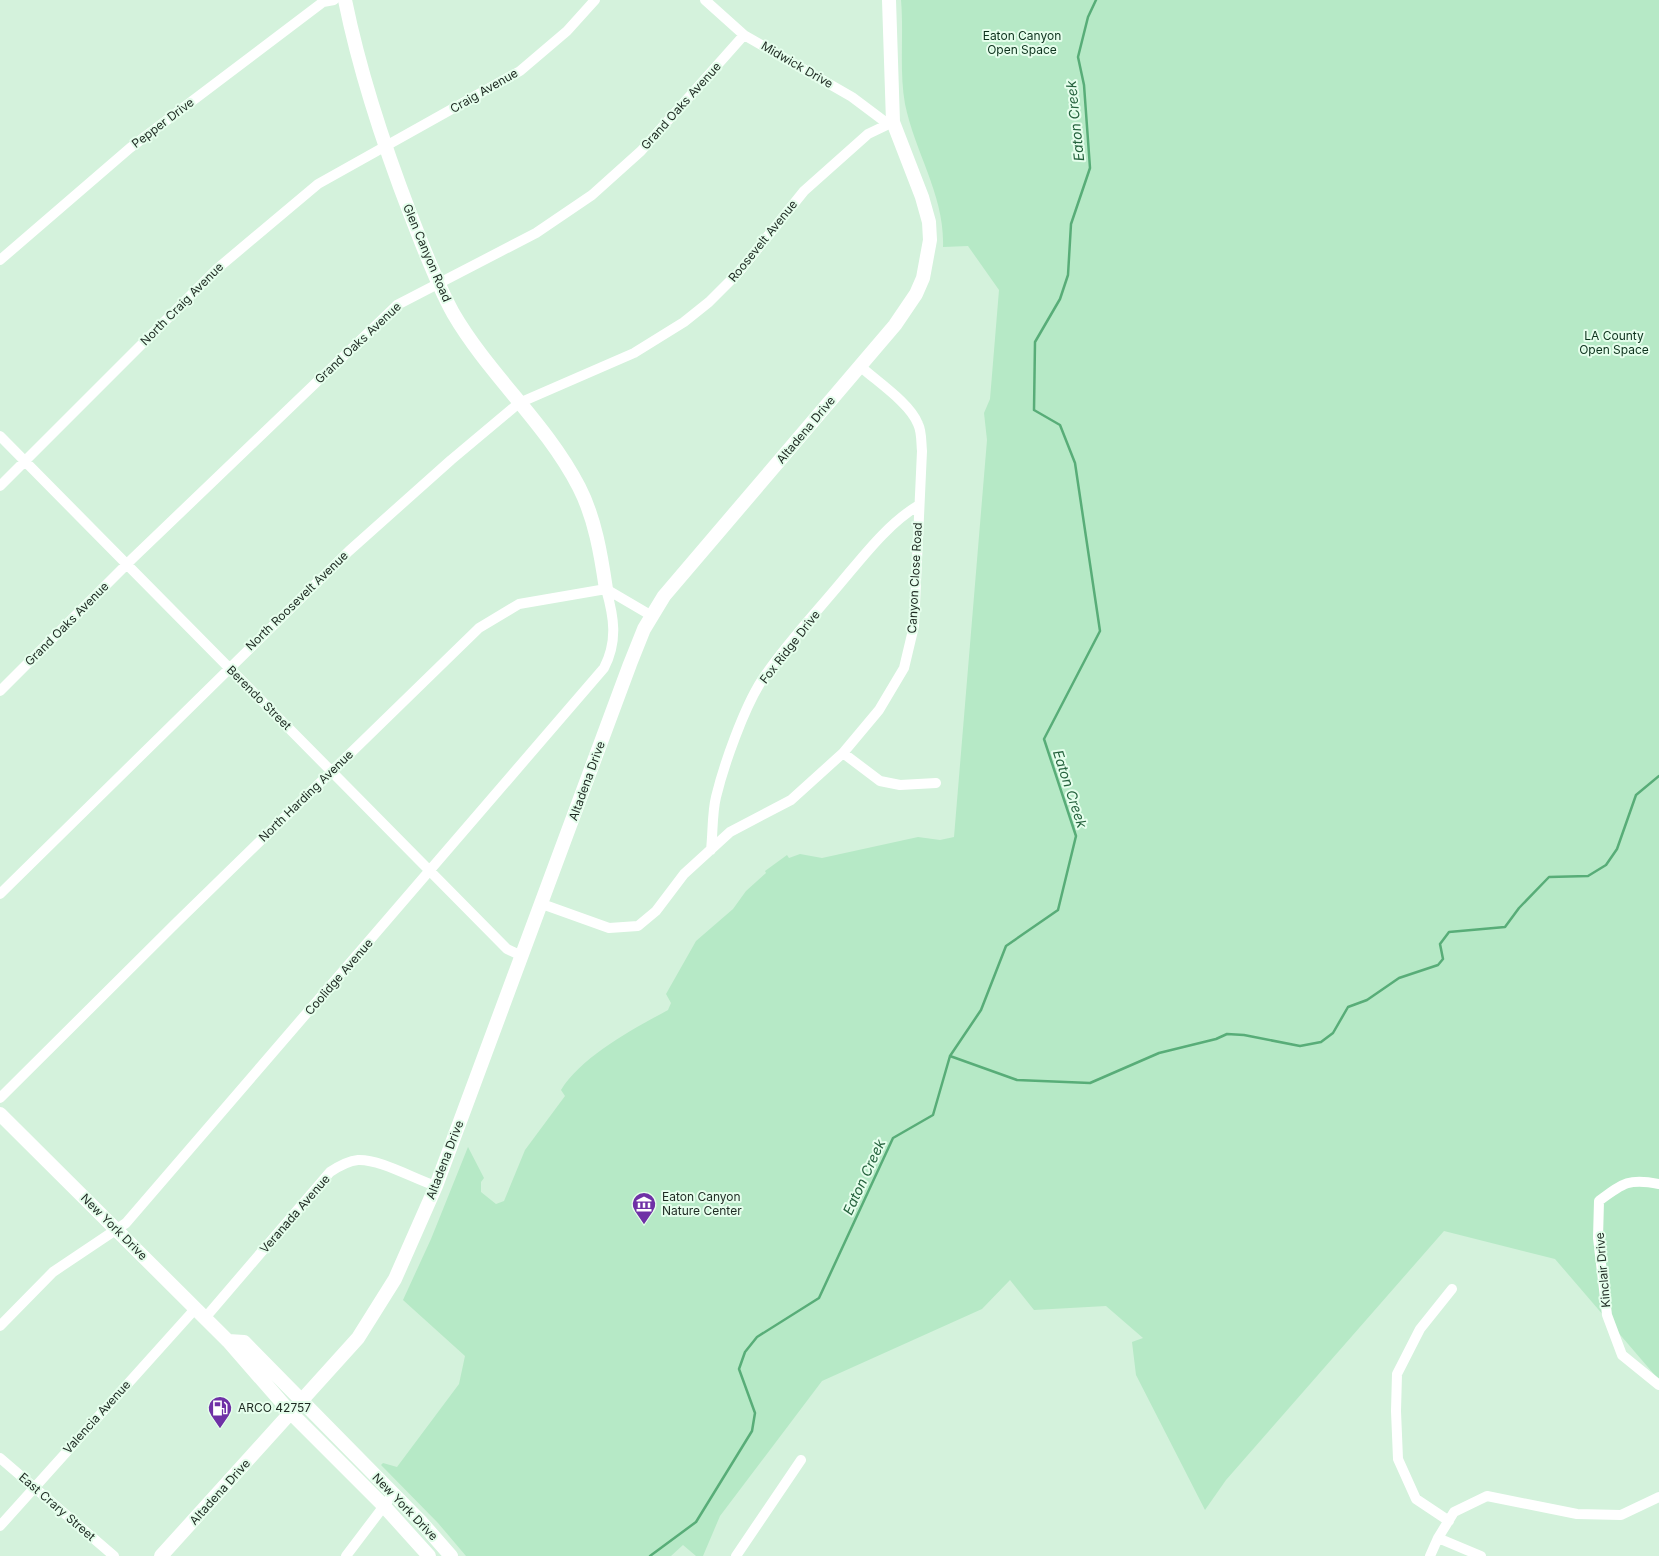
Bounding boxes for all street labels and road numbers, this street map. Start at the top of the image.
street label: Midwick Drive [759,38,836,91]
street label: Grand Oaks Avenue [637,59,724,152]
street label: Craig Avenue [447,65,520,116]
street label: Pepper Drive [129,94,197,151]
street label: Roosevelt Avenue [725,197,800,285]
street label: Glen Canyon Road [400,202,455,304]
street label: North Craig Avenue [137,259,226,348]
street label: Grand Oaks Avenue [311,299,404,386]
street label: Altadena Drive [773,393,838,466]
street label: Canyon Close Road [904,522,925,634]
street label: North Roosevelt Avenue [242,548,351,653]
street label: Grand Oaks Avenue [22,579,112,669]
street label: Fox Ridge Drive [756,607,823,686]
street label: Berendo Street [224,662,295,733]
street label: Altadena Drive [565,739,608,823]
street label: North Harding Avenue [255,747,356,845]
street label: Coolidge Avenue [301,935,376,1018]
street label: Altadena Drive [423,1118,466,1201]
street label: Veranada Avenue [256,1171,333,1256]
street label: New York Drive [78,1190,151,1263]
street label: Kinclair Drive [1592,1232,1613,1308]
street label: Valencia Avenue [60,1377,133,1456]
street label: Altadena Drive [186,1456,253,1528]
street label: East Crary Street [16,1469,99,1544]
street label: New York Drive [369,1470,441,1543]

